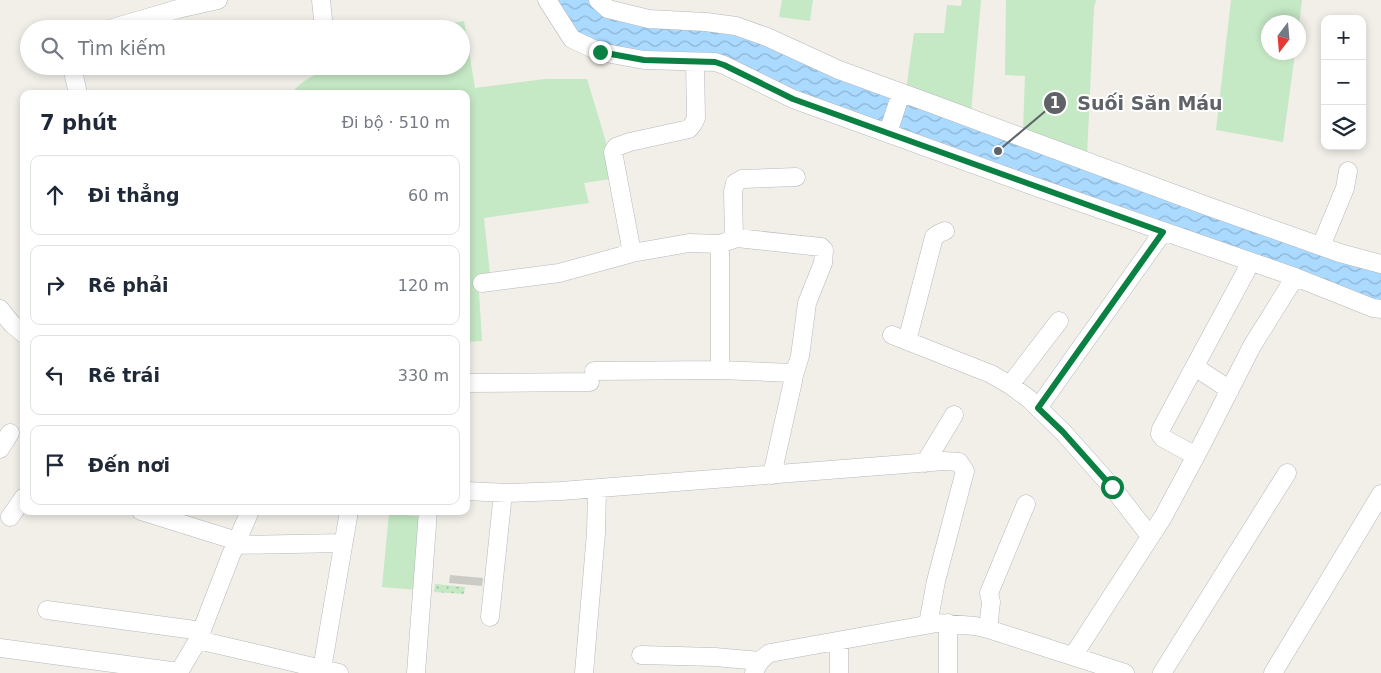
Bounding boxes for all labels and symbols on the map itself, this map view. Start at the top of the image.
north arrow [1261,15,1306,60]
route end [589,41,612,64]
callout: Suối Săn Máu [1043,86,1233,120]
text: Suối Săn Máu [1077,92,1223,114]
text: 1 [1050,94,1060,112]
route start [1101,476,1124,499]

